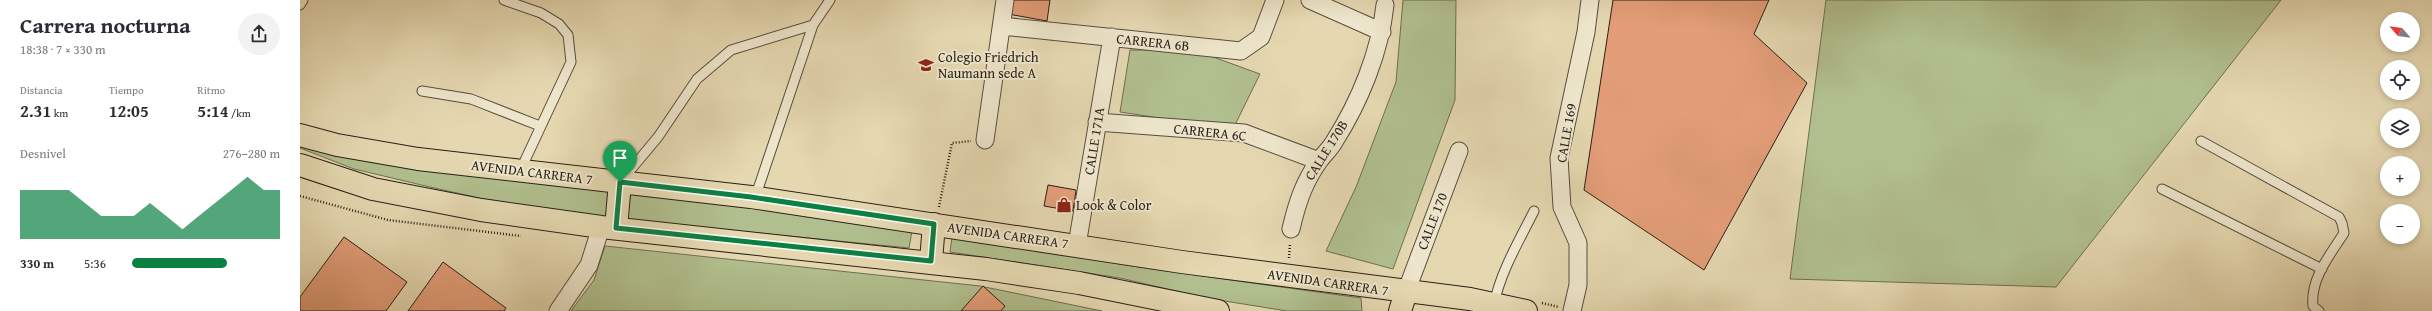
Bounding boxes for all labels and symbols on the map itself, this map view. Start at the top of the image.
north arrow [2380,12,2420,52]
street label: CARRERA 6B [1116,28,1191,56]
place label: Colegio Friedrich Naumann sede A [938,47,1039,83]
school or university icon: Colegio Friedrich Naumann sede A [917,56,935,74]
street label: CALLE 169 [1551,102,1581,164]
street label: CALLE 171A [1079,105,1109,176]
street label: CALLE 170B [1300,116,1352,184]
street label: CARRERA 6C [1173,118,1248,146]
pin [603,141,637,182]
street label: AVENIDA CARRERA 7 [470,155,594,189]
street label: CALLE 170 [1412,189,1452,252]
place label: Look & Color [1076,195,1152,215]
shop icon: Look & Color [1055,196,1073,214]
street label: AVENIDA CARRERA 7 [946,217,1070,253]
street label: AVENIDA CARRERA 7 [1266,264,1390,300]

